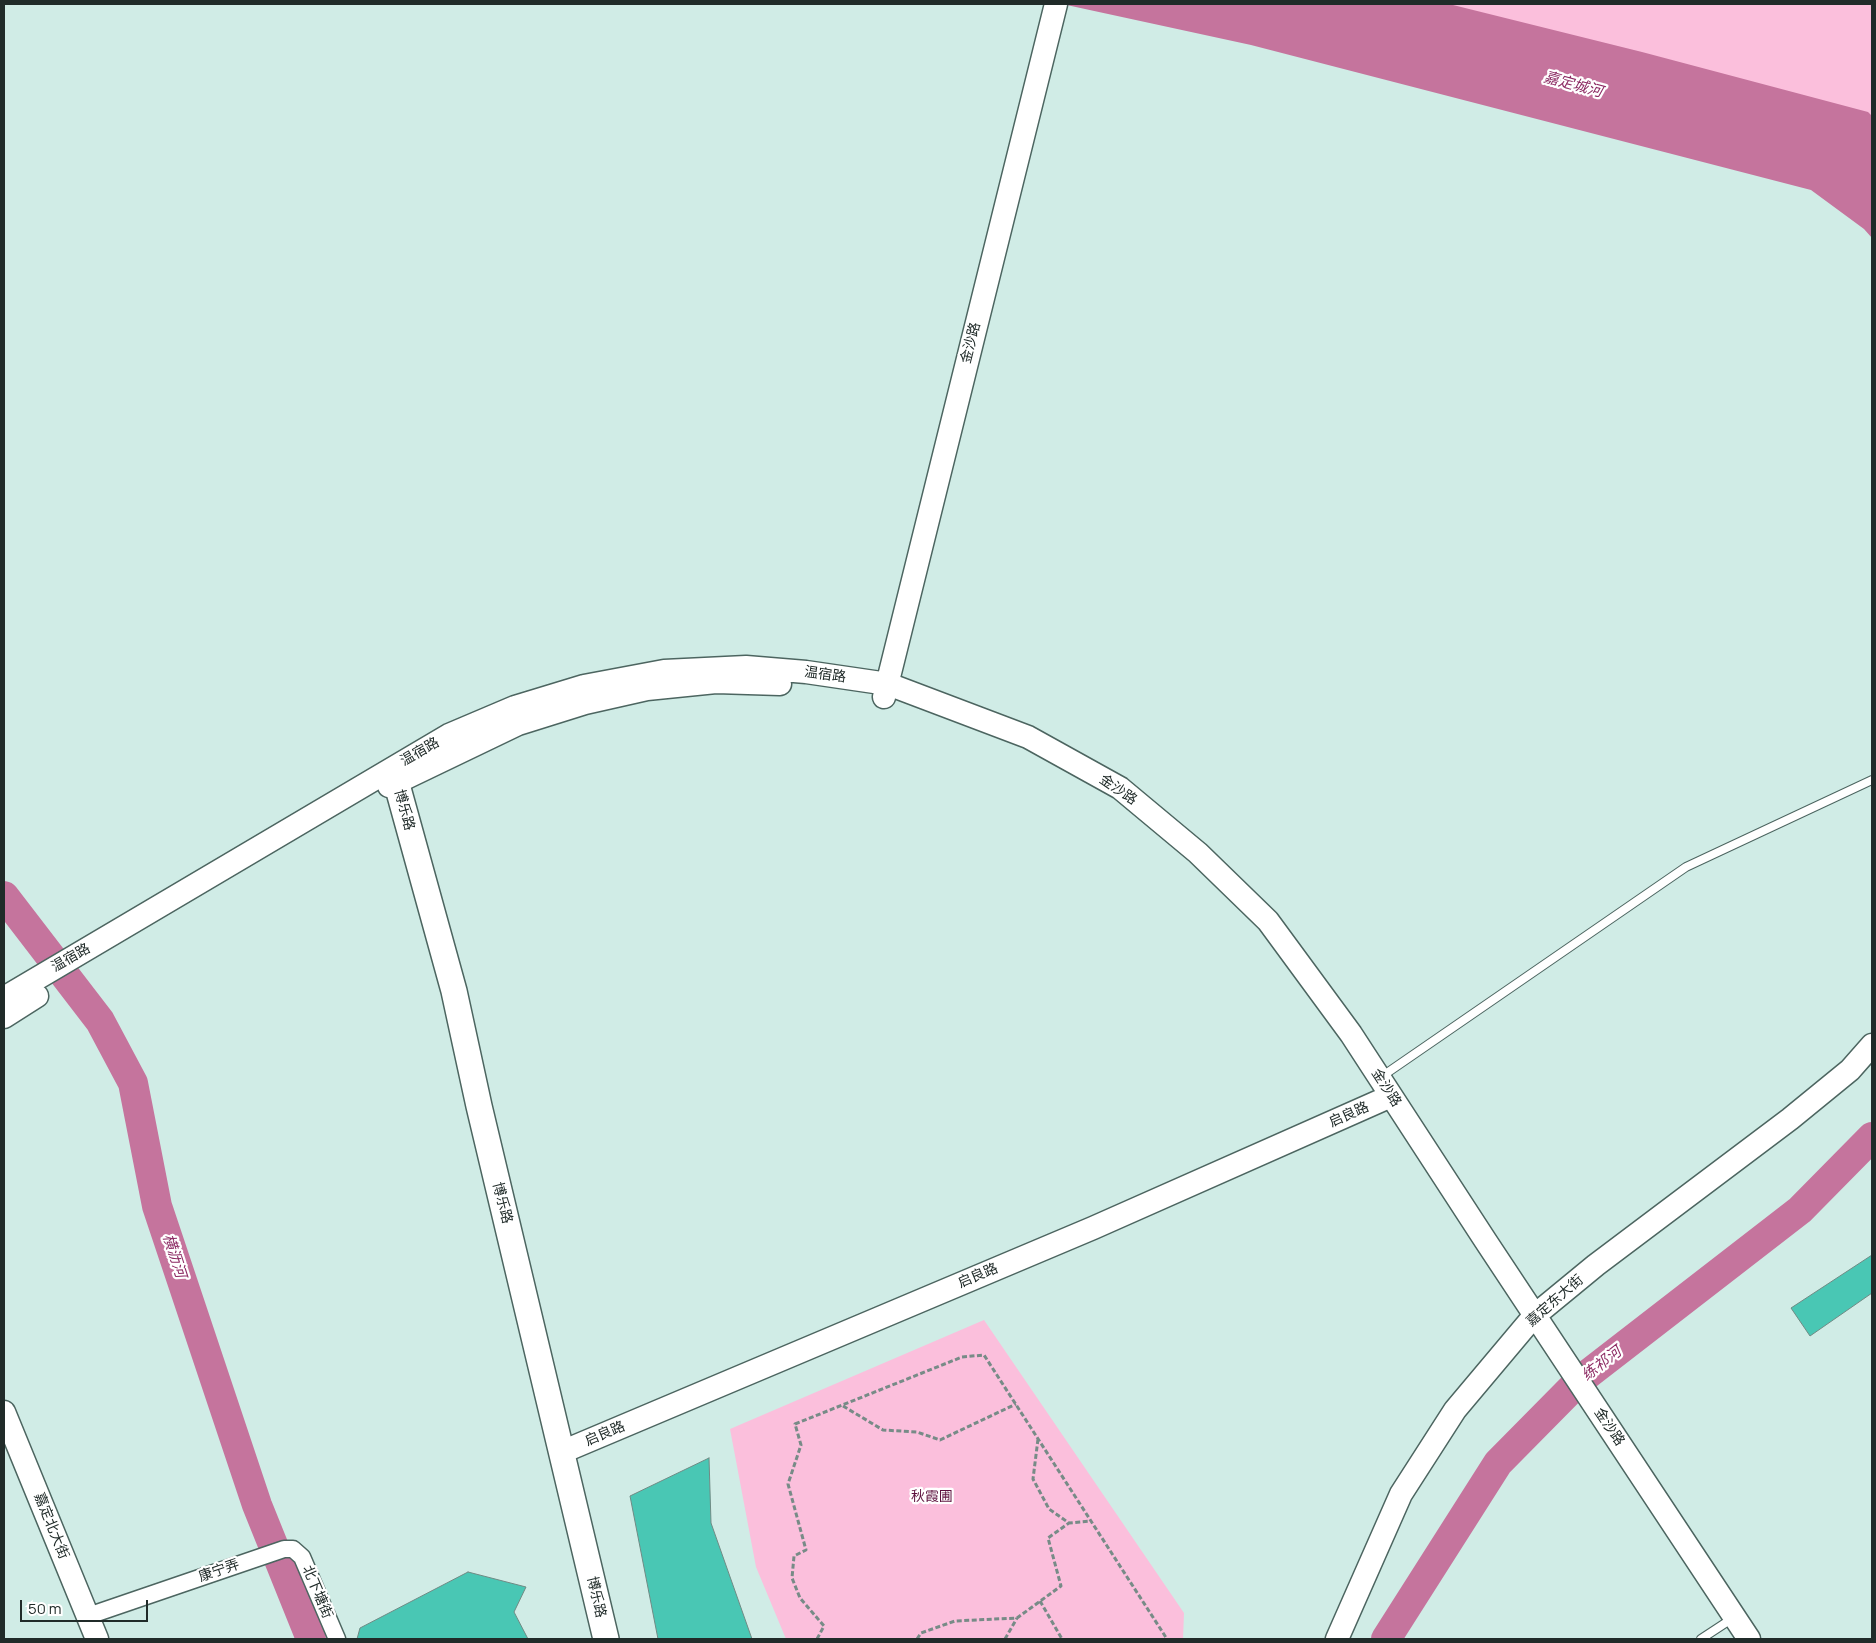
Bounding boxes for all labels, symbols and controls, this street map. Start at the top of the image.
water label: 嘉定城河 [1542,69,1604,101]
street label: 金沙路 [958,321,984,365]
street label: 温宿路 [803,664,847,686]
street label: 温宿路 [398,734,442,770]
street label: 金沙路 [1096,771,1140,809]
street label: 博乐路 [390,788,418,832]
street label: 温宿路 [49,940,93,976]
street label: 金沙路 [1368,1066,1404,1110]
street label: 启良路 [1326,1099,1372,1131]
street label: 博乐路 [489,1181,515,1225]
water label: 横沥河 [158,1232,190,1280]
street label: 启良路 [955,1260,1001,1292]
street label: 嘉定东大街 [1523,1272,1587,1330]
water label: 练祁河 [1579,1343,1625,1385]
street label: 金沙路 [1590,1405,1628,1449]
street label: 启良路 [582,1418,628,1450]
park label: 秋霞圃 [911,1489,953,1505]
street label: 嘉定北大街 [30,1490,72,1562]
street label: 康宁弄 [196,1556,242,1586]
street label: 北下塘街 [298,1563,336,1621]
street label: 博乐路 [583,1575,609,1619]
scale bar [22,1590,150,1622]
text: 50 m [28,1598,62,1619]

